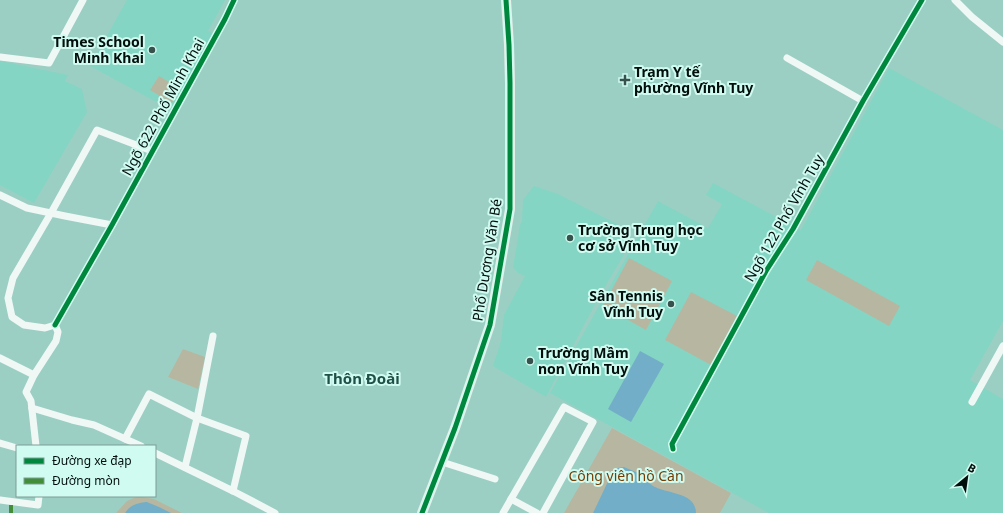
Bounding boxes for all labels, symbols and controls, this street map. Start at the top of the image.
place label: Times School Minh Khai [53,32,144,67]
street label: Ngõ 622 Phố Minh Khai [117,35,208,179]
marker: Times School Minh Khai [147,45,157,55]
place label: Trạm Y tế phường Vĩnh Tuy [634,62,753,97]
marker: Trạm Y tế phường Vĩnh Tuy [619,74,631,86]
street label: Ngõ 122 Phố Vĩnh Tuy [739,150,828,285]
street label: Phố Dương Văn Bé [467,197,506,322]
place label: Trường Trung học cơ sở Vĩnh Tuy [578,220,703,255]
marker: Trường Trung học cơ sở Vĩnh Tuy [565,233,575,243]
place label: Sân Tennis Vĩnh Tuy [589,286,663,321]
marker: Sân Tennis Vĩnh Tuy [666,299,676,309]
place label: Trường Mầm non Vĩnh Tuy [538,343,629,378]
marker: Trường Mầm non Vĩnh Tuy [525,356,535,366]
district label: Thôn Đoài [324,368,400,388]
legend [16,445,156,497]
text: Đường xe đạp [52,452,132,469]
north arrow [947,457,987,497]
text: B [965,459,979,476]
park label: Công viên hồ Cần [568,466,684,485]
text: Đường mòn [52,472,120,489]

